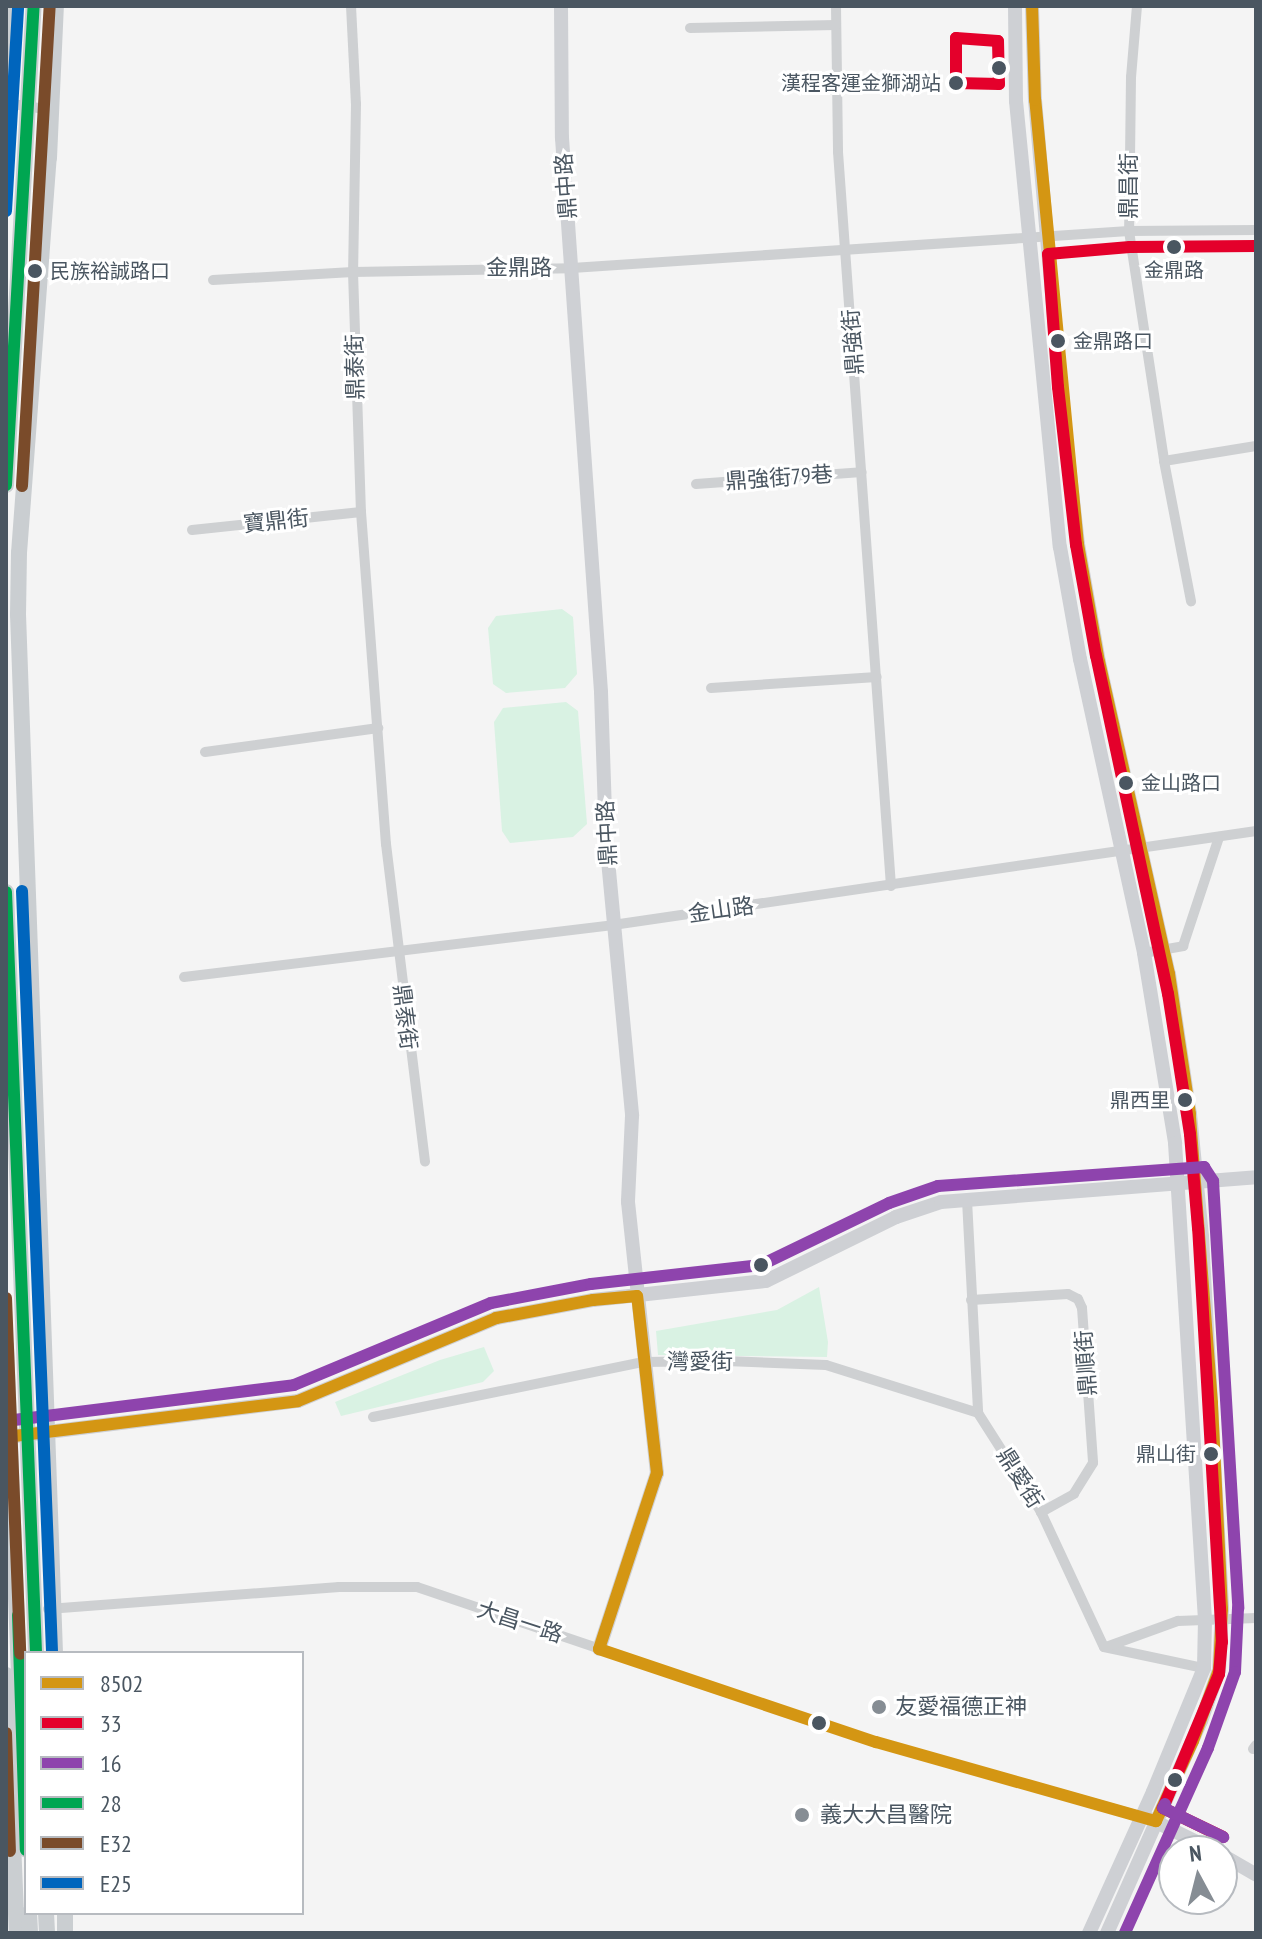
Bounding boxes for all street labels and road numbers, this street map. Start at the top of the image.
street label: 鼎中路 [551,152,581,220]
street label: 鼎昌街 [1116,153,1142,219]
street label: 金鼎路 [486,255,552,281]
street label: 鼎強街 [838,308,868,376]
street label: 鼎泰街 [341,334,369,400]
street label: 鼎強街79巷 [724,461,834,495]
street label: 寶鼎街 [242,504,310,538]
street label: 鼎中路 [592,799,622,867]
street label: 金山路 [686,892,756,928]
street label: 鼎泰街 [388,983,422,1051]
street label: 鼎順街 [1071,1329,1101,1397]
street label: 灣愛街 [667,1349,733,1375]
street label: 鼎愛街 [991,1443,1049,1513]
street label: 大昌一路 [474,1596,566,1648]

